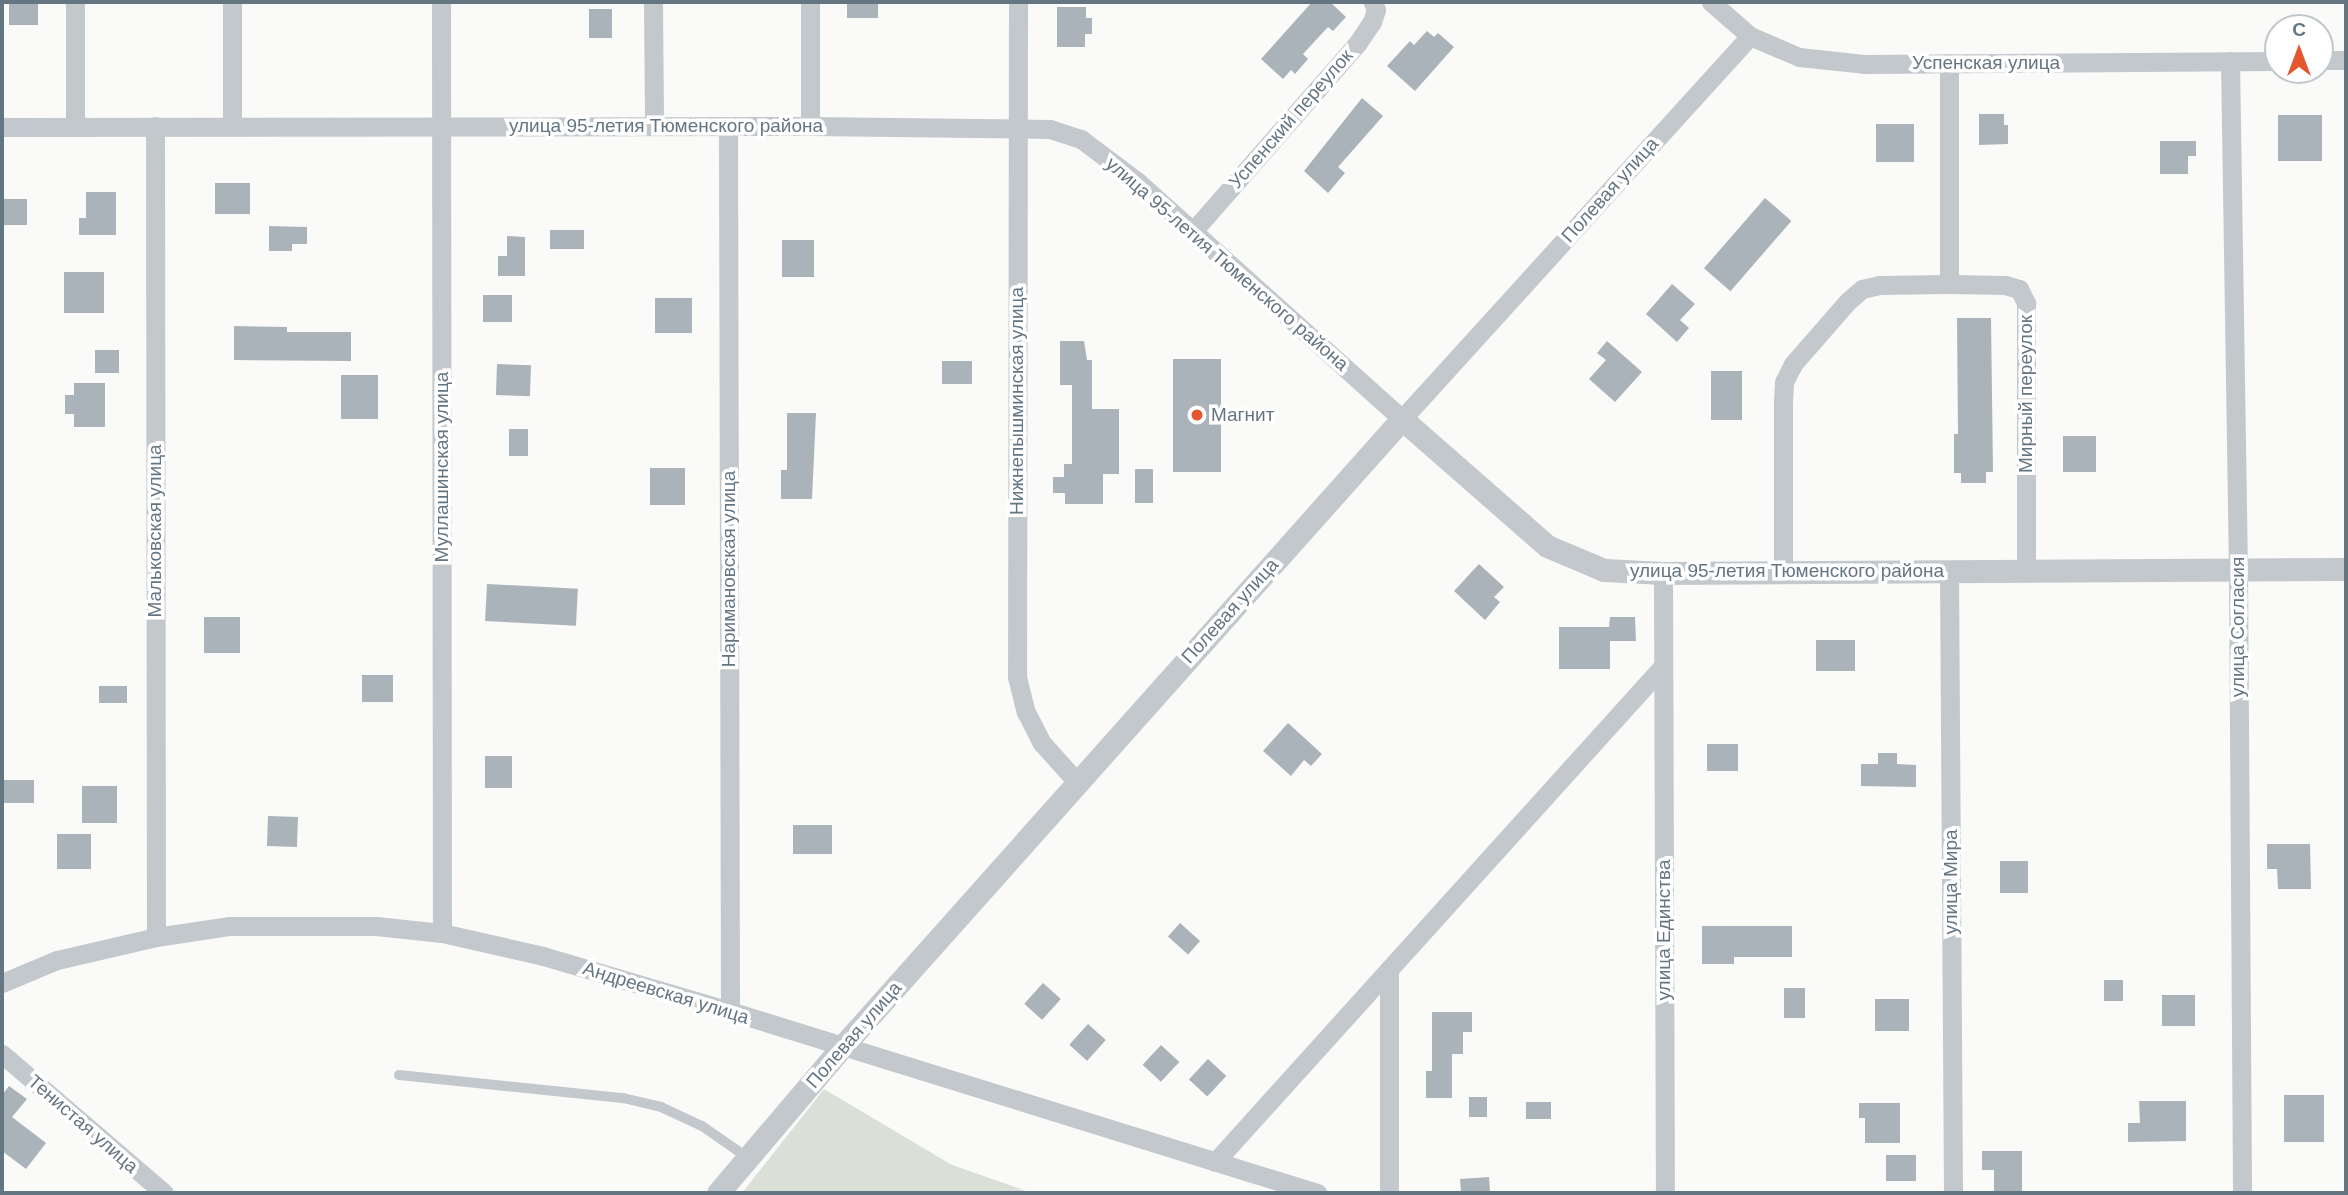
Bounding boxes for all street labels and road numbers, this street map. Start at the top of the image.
street label: Успенский переулок [1224,45,1358,193]
street label: Успенская улица [1912,52,2060,74]
street label: улица 95-летия Тюменского района [509,115,823,137]
street label: Полевая улица [1557,133,1663,247]
street label: улица 95-летия Тюменского района [1101,152,1353,376]
street label: Нижнепышминская улица [1006,287,1028,515]
street label: Мирный переулок [2015,315,2037,473]
street label: Муллашинская улица [431,372,453,562]
street label: Мальковская улица [144,444,166,618]
street label: Наримановская улица [718,471,740,667]
street label: Полевая улица [1177,554,1283,668]
street label: улица Согласия [2227,557,2249,697]
street label: улица 95-летия Тюменского района [1630,560,1944,582]
street label: улица Мира [1940,829,1962,935]
street label: улица Единства [1653,859,1675,1001]
street label: Андреевская улица [580,957,752,1029]
street label: Полевая улица [802,977,906,1093]
street label: Тенистая улица [23,1070,143,1178]

